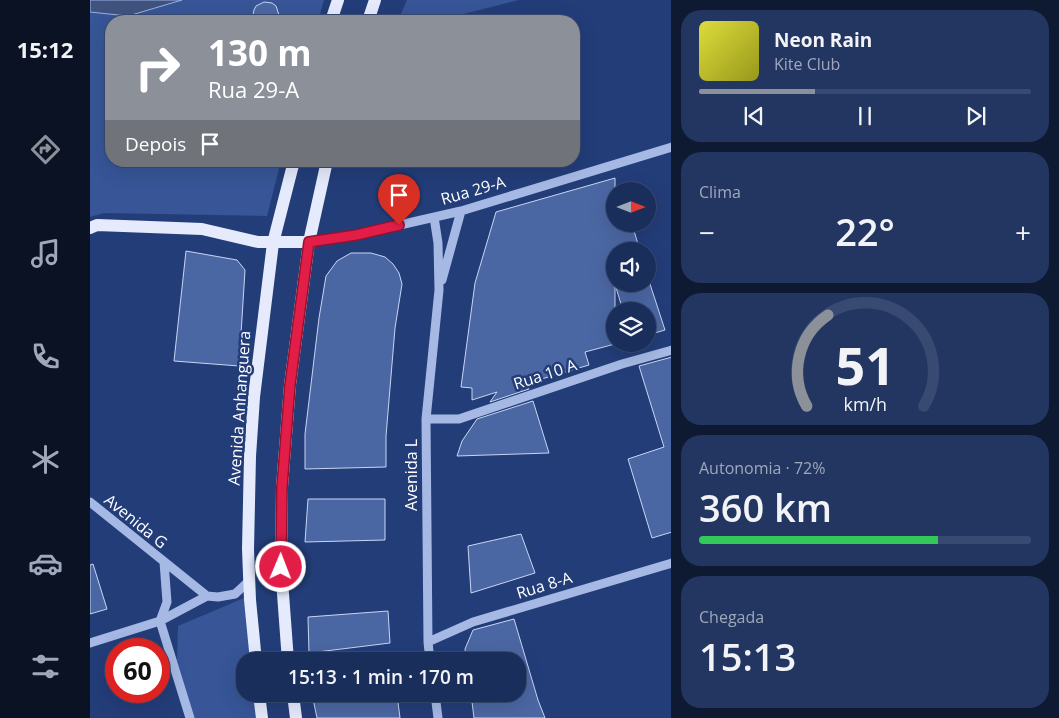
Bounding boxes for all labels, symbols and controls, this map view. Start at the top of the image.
text: Neon Rain [774,27,872,53]
text: 130 m [208,29,312,76]
text: 15:12 [17,34,73,64]
icon: right [125,35,190,100]
text: Kite Club [774,53,840,75]
text: Rua 29-A [208,74,299,104]
icon: previous [740,102,768,130]
icon: pause [851,102,879,130]
icon: next [962,102,990,130]
icon: arrive [196,130,224,158]
text: Depois [125,131,186,157]
icon: directions [28,132,63,167]
street label: Rua 29-A [438,170,509,210]
pin [378,174,420,225]
icon: arrive [385,181,413,209]
text: Clima [699,181,741,203]
north arrow [606,182,656,232]
map controls [606,182,656,352]
text: 22° [835,205,895,257]
text: − [699,213,715,251]
text: + [1015,213,1031,251]
icon: music [28,236,63,271]
button: sound [606,242,656,292]
button: layers [606,302,656,352]
text: 51 [835,329,895,400]
street label: Avenida Anhanguera [223,330,255,486]
icon: phone [28,339,63,374]
street label: Rua 10 A [511,353,580,395]
text: km/h [843,392,887,416]
street label: Avenida L [400,439,422,511]
icon: climate [28,442,63,477]
text: Autonomia · 72% [699,457,825,479]
text: 360 km [699,481,832,533]
street label: Avenida G [100,489,172,553]
position arrow [254,540,306,592]
icon: car [28,546,63,581]
street label: Rua 8-A [513,566,575,604]
text: Chegada [699,606,764,628]
text: 15:13 [699,630,796,682]
speed limit sign: 60 [105,638,170,703]
icon: filters [28,649,63,684]
text: 15:13 · 1 min · 170 m [288,664,474,690]

